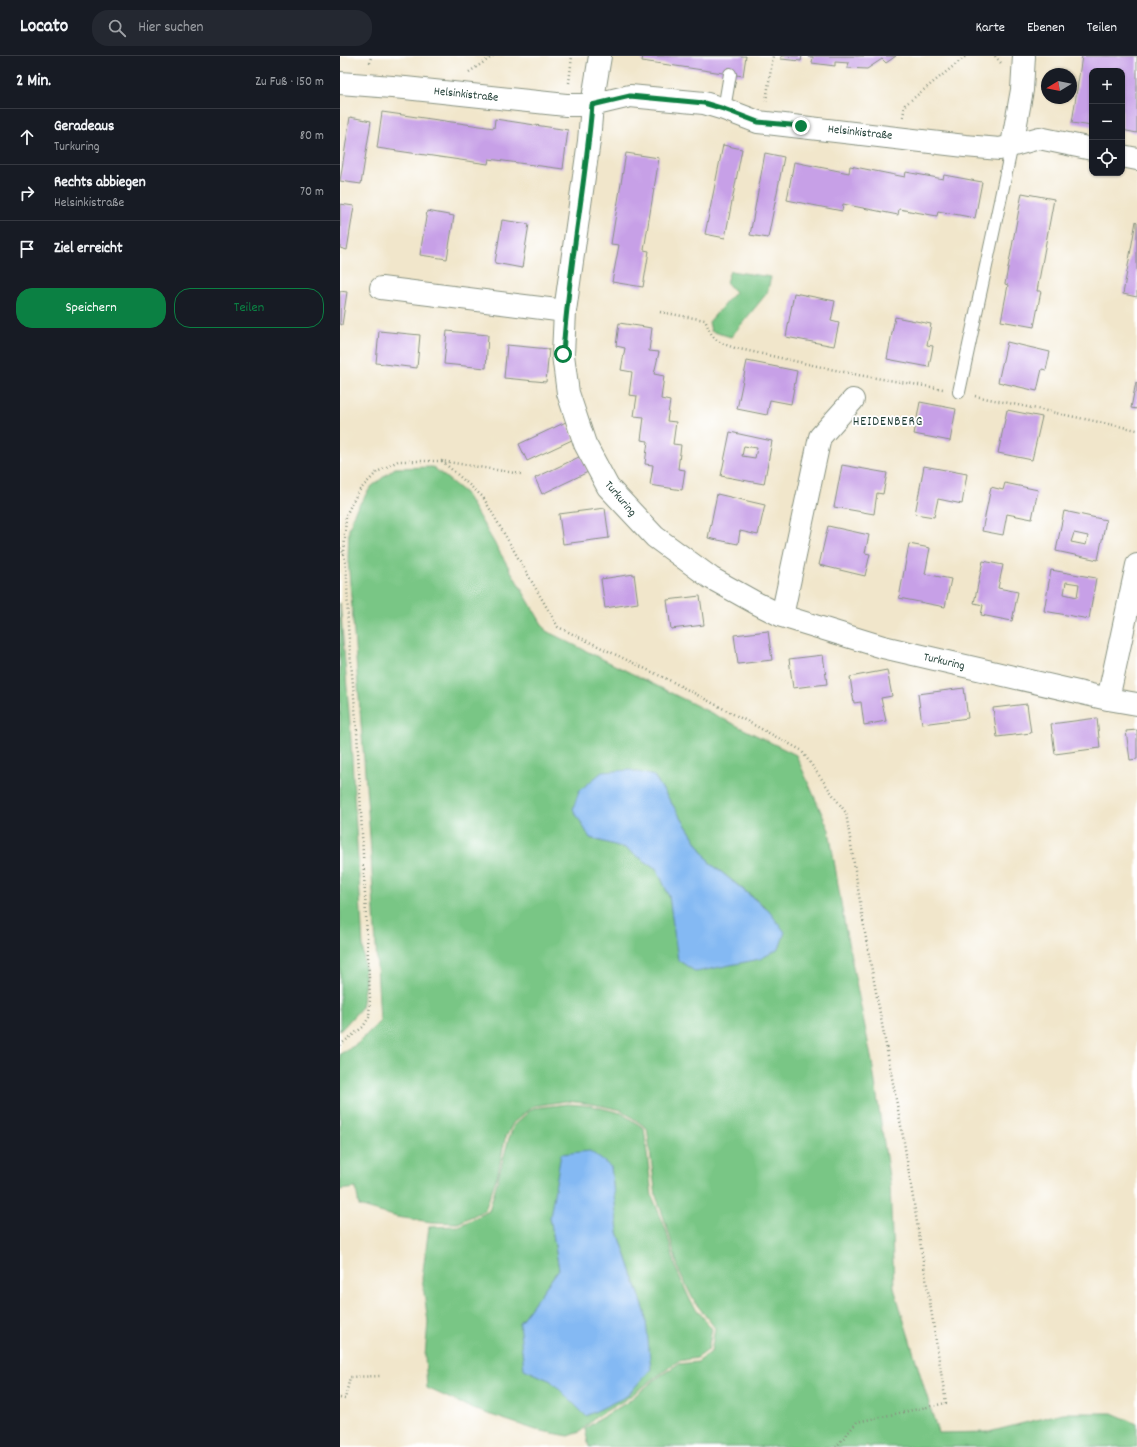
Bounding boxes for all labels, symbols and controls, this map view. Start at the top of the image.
search box [92,10,372,46]
text: Locato [20,14,68,41]
icon: search [106,17,128,39]
text: Hier suchen [138,17,204,39]
text: Karte [975,18,1005,38]
text: Ebenen [1027,18,1065,38]
text: Teilen [1087,18,1117,38]
north arrow [1041,68,1077,104]
map controls [1089,68,1125,176]
button: + [1089,68,1125,104]
text: 2 Min. [16,70,51,94]
text: Zu Fuß · 150 m [255,73,324,92]
street label: Helsinkistraße [433,83,499,107]
button: − [1089,104,1125,140]
text: Geradeaus [54,116,114,138]
route end [792,117,810,135]
street label: Helsinkistraße [827,121,893,145]
icon: ahead [16,126,38,148]
text: 80 m [300,127,324,146]
text: Turkuring [54,138,99,157]
button: locate [1089,140,1125,176]
text: Rechts abbiegen [54,172,146,194]
icon: right [16,182,38,204]
text: 70 m [300,183,324,202]
text: Helsinkistraße [54,194,124,213]
icon: arrive [16,238,38,260]
text: Ziel erreicht [54,238,122,260]
button: Speichern [16,288,166,328]
button: Teilen [174,288,324,328]
route start [554,345,572,363]
district label: HEIDENBERG [853,413,923,432]
street label: Turkuring [600,477,640,521]
street label: Turkuring [922,649,966,675]

